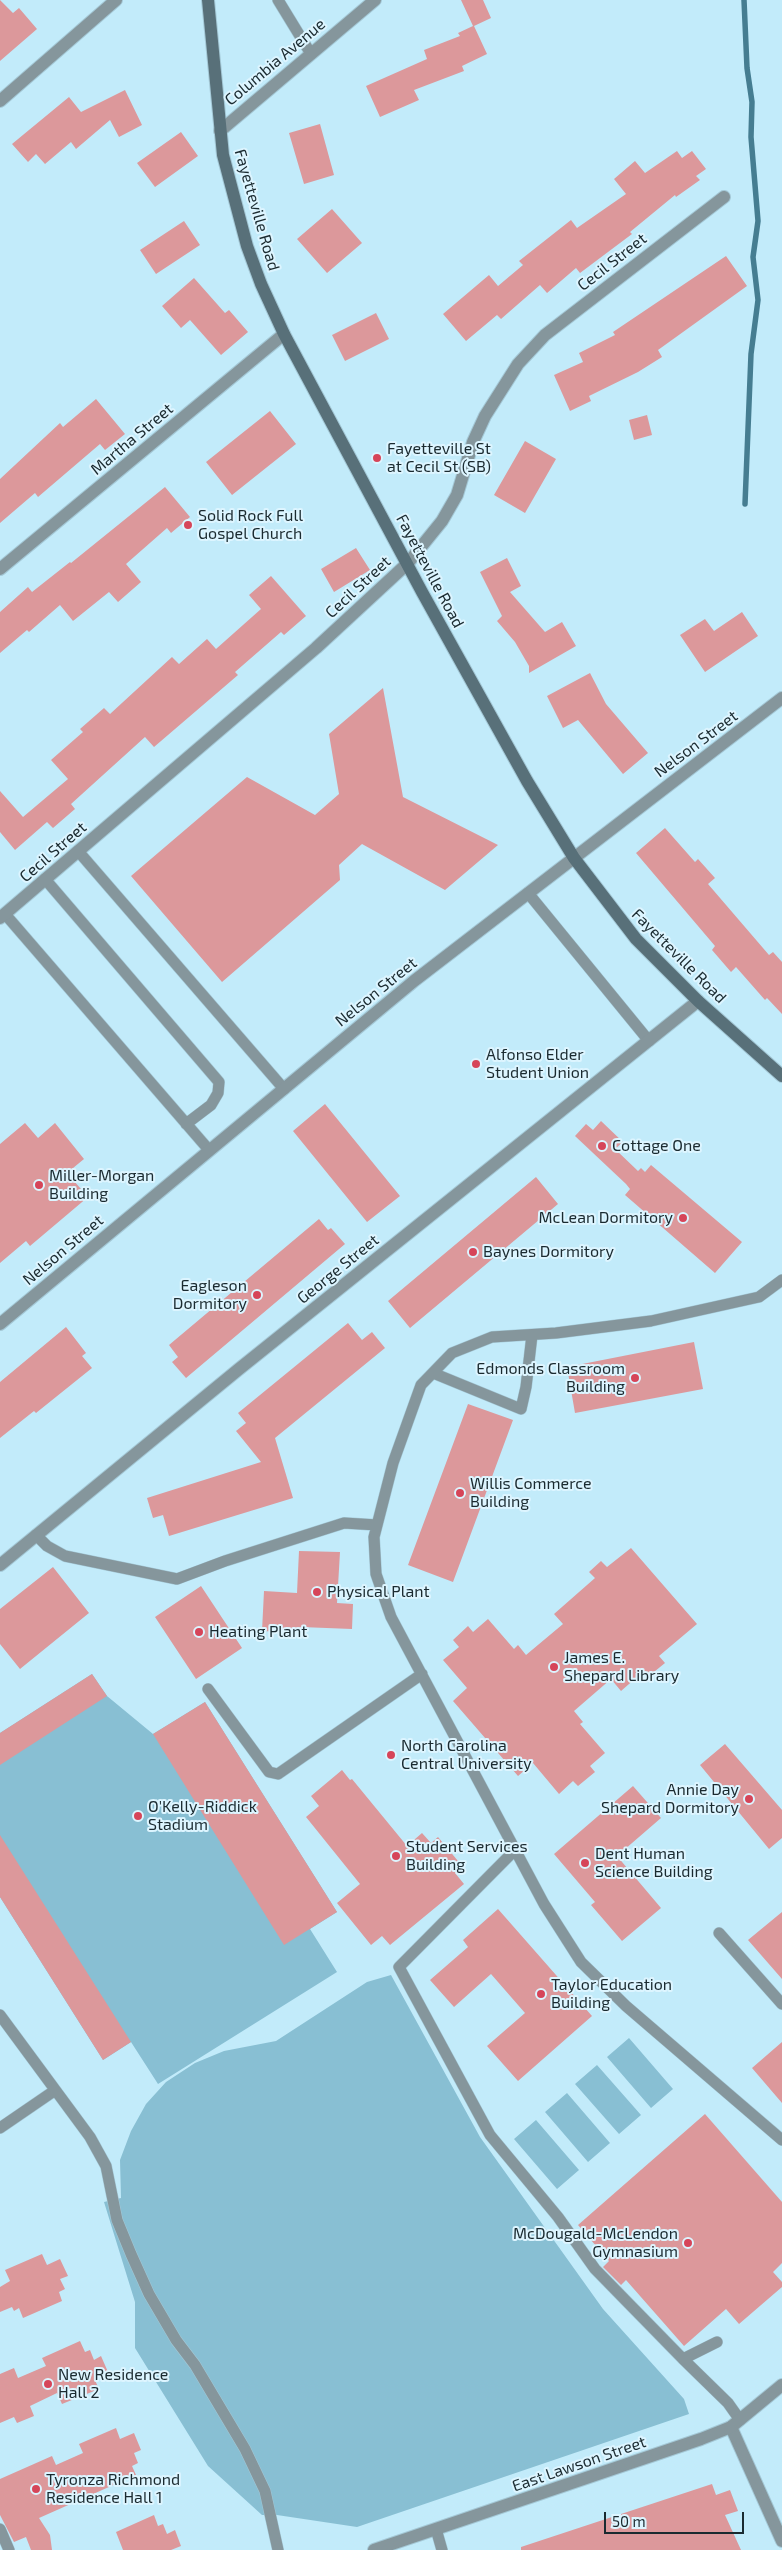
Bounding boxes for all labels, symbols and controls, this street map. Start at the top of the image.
street label: Columbia Avenue [221,14,329,110]
street label: Fayetteville Road [230,147,284,273]
street label: Cecil Street [574,229,650,295]
street label: Martha Street [87,399,177,479]
place label: Fayetteville St at Cecil St (SB) [387,439,491,477]
marker: Fayetteville St at Cecil St (SB) [371,452,383,464]
place label: Solid Rock Full Gospel Church [198,506,303,544]
street label: Fayetteville Road [392,511,468,631]
marker: Solid Rock Full Gospel Church [182,519,194,531]
street label: Cecil Street [321,552,395,622]
street label: Nelson Street [651,706,741,782]
street label: Cecil Street [16,818,90,886]
street label: Fayetteville Road [628,905,730,1007]
street label: Nelson Street [331,953,421,1031]
place label: Alfonso Elder Student Union [486,1045,589,1083]
marker: Alfonso Elder Student Union [470,1058,482,1070]
place label: Cottage One [612,1136,701,1156]
marker: Cottage One [596,1140,608,1152]
place label: Miller-Morgan Building [49,1166,154,1204]
marker: Miller-Morgan Building [33,1179,45,1191]
place label: McLean Dormitory [539,1208,673,1228]
street label: Nelson Street [19,1211,107,1289]
marker: McLean Dormitory [677,1212,689,1224]
street label: George Street [293,1230,383,1308]
place label: Baynes Dormitory [483,1242,614,1262]
marker: Baynes Dormitory [467,1246,479,1258]
place label: Eagleson Dormitory [173,1276,247,1314]
marker: Eagleson Dormitory [251,1289,263,1301]
place label: Edmonds Classroom Building [476,1359,625,1397]
marker: Edmonds Classroom Building [629,1372,641,1384]
place label: Willis Commerce Building [470,1474,592,1512]
marker: Willis Commerce Building [454,1487,466,1499]
place label: Physical Plant [327,1582,430,1602]
marker: Physical Plant [311,1586,323,1598]
place label: Heating Plant [209,1622,307,1642]
marker: Heating Plant [193,1626,205,1638]
place label: James E. Shepard Library [564,1648,679,1686]
marker: James E. Shepard Library [548,1661,560,1673]
place label: North Carolina Central University [401,1736,532,1774]
marker: North Carolina Central University [385,1749,397,1761]
place label: Annie Day Shepard Dormitory [601,1780,739,1818]
marker: Annie Day Shepard Dormitory [743,1793,755,1805]
place label: O'Kelly-Riddick Stadium [148,1797,257,1835]
marker: O'Kelly-Riddick Stadium [132,1810,144,1822]
place label: Student Services Building [406,1837,528,1875]
place label: Dent Human Science Building [595,1844,713,1882]
marker: Student Services Building [390,1850,402,1862]
marker: Dent Human Science Building [579,1857,591,1869]
place label: Taylor Education Building [551,1975,672,2013]
marker: Taylor Education Building [535,1988,547,2000]
place label: McDougald-McLendon Gymnasium [513,2224,678,2262]
marker: McDougald-McLendon Gymnasium [682,2237,694,2249]
place label: New Residence Hall 2 [58,2365,168,2403]
marker: New Residence Hall 2 [42,2378,54,2390]
street label: East Lawson Street [510,2432,648,2496]
place label: Tyronza Richmond Residence Hall 1 [46,2470,180,2508]
marker: Tyronza Richmond Residence Hall 1 [30,2483,42,2495]
scale bar [607,2502,747,2534]
text: 50 m [612,2512,646,2530]

